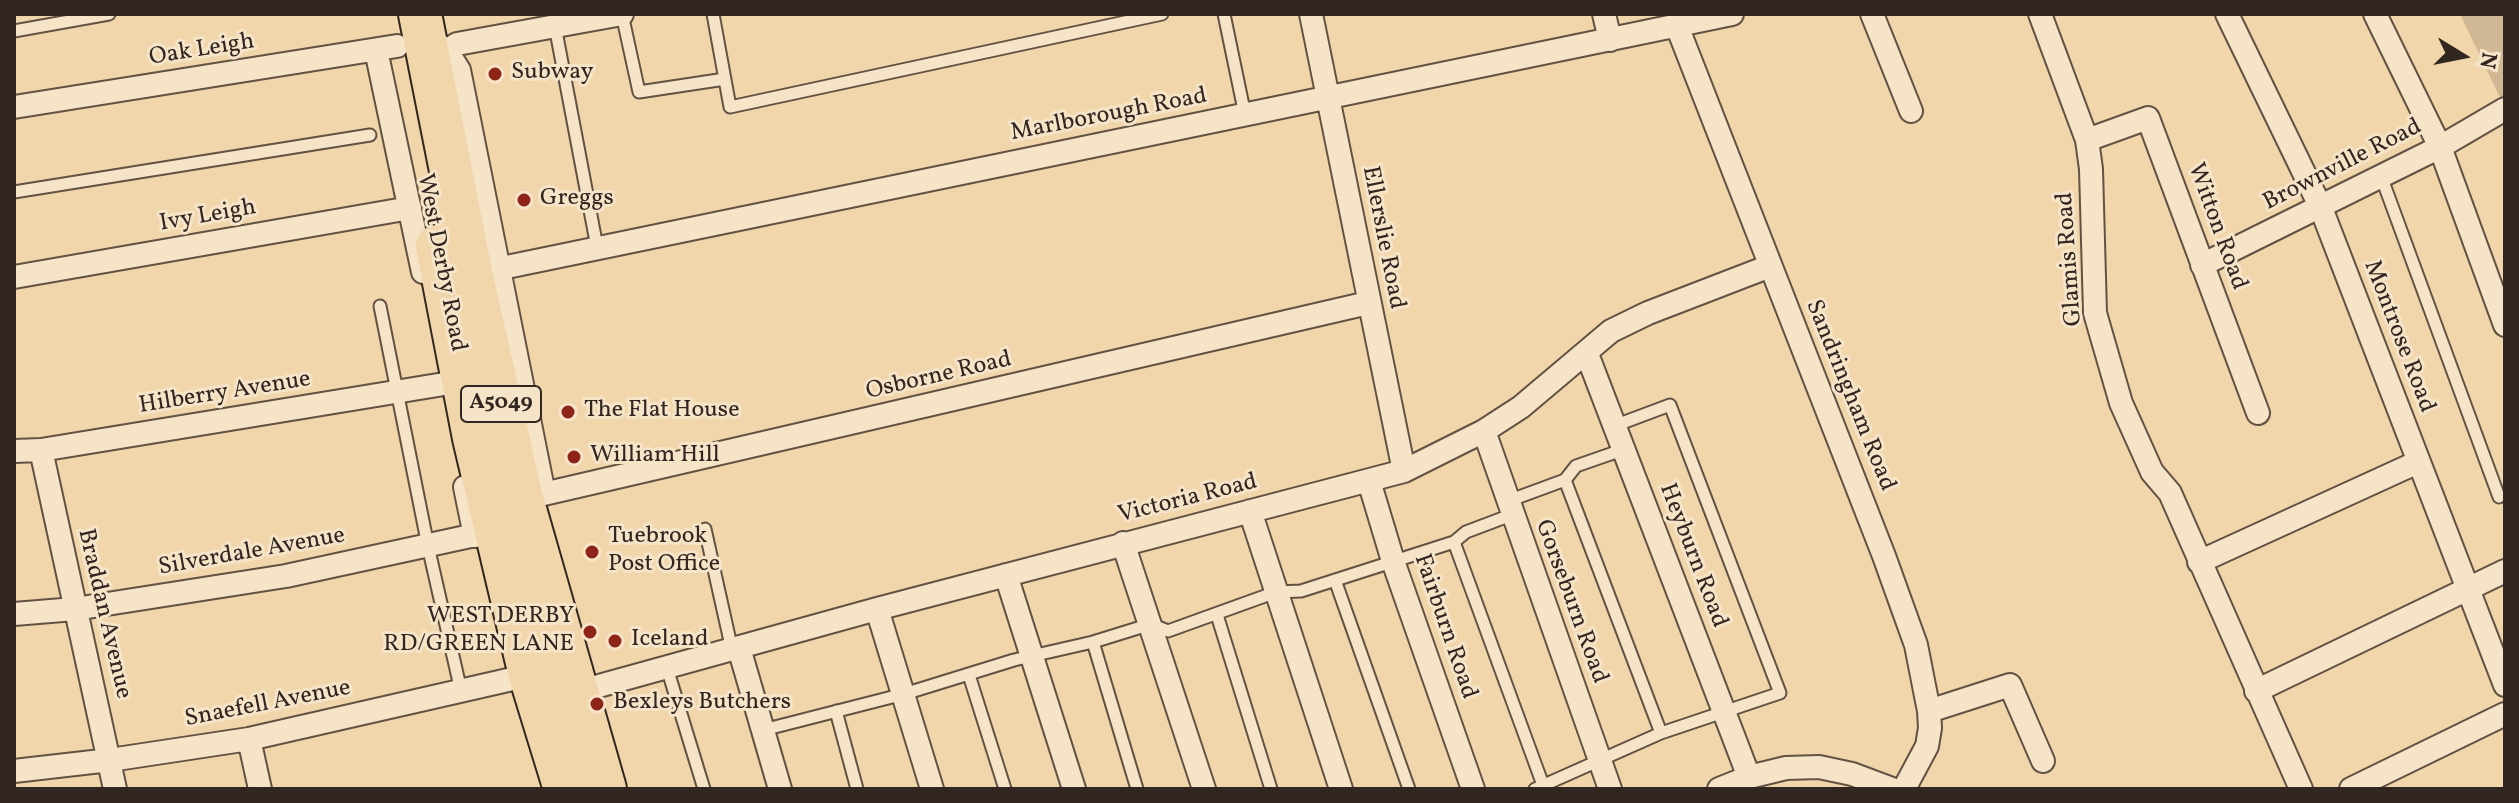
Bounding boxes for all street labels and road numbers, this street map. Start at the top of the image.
street label: Oak Leigh [147,28,257,74]
street label: Marlborough Road [1008,83,1210,149]
street label: Brownville Road [2259,114,2427,218]
street label: Witton Road [2180,160,2252,294]
street label: Ellerslie Road [1354,164,1410,312]
street label: West Derby Road [409,171,471,355]
street label: Glamis Road [2052,191,2090,327]
street label: Ivy Leigh [157,194,259,240]
street label: Montrose Road [2356,257,2440,417]
street label: Sandringham Road [1798,296,1900,496]
street label: Osborne Road [863,346,1015,408]
street label: Hilberry Avenue [137,366,313,422]
road number: A5049 [461,386,541,422]
street label: Victoria Road [1115,469,1261,531]
street label: Heyburn Road [1651,480,1733,632]
street label: Gorseburn Road [1527,516,1613,688]
street label: Silverdale Avenue [157,522,347,584]
street label: Braddan Avenue [69,526,137,702]
street label: Fairburn Road [1406,551,1482,703]
street label: Snaefell Avenue [183,675,353,735]

